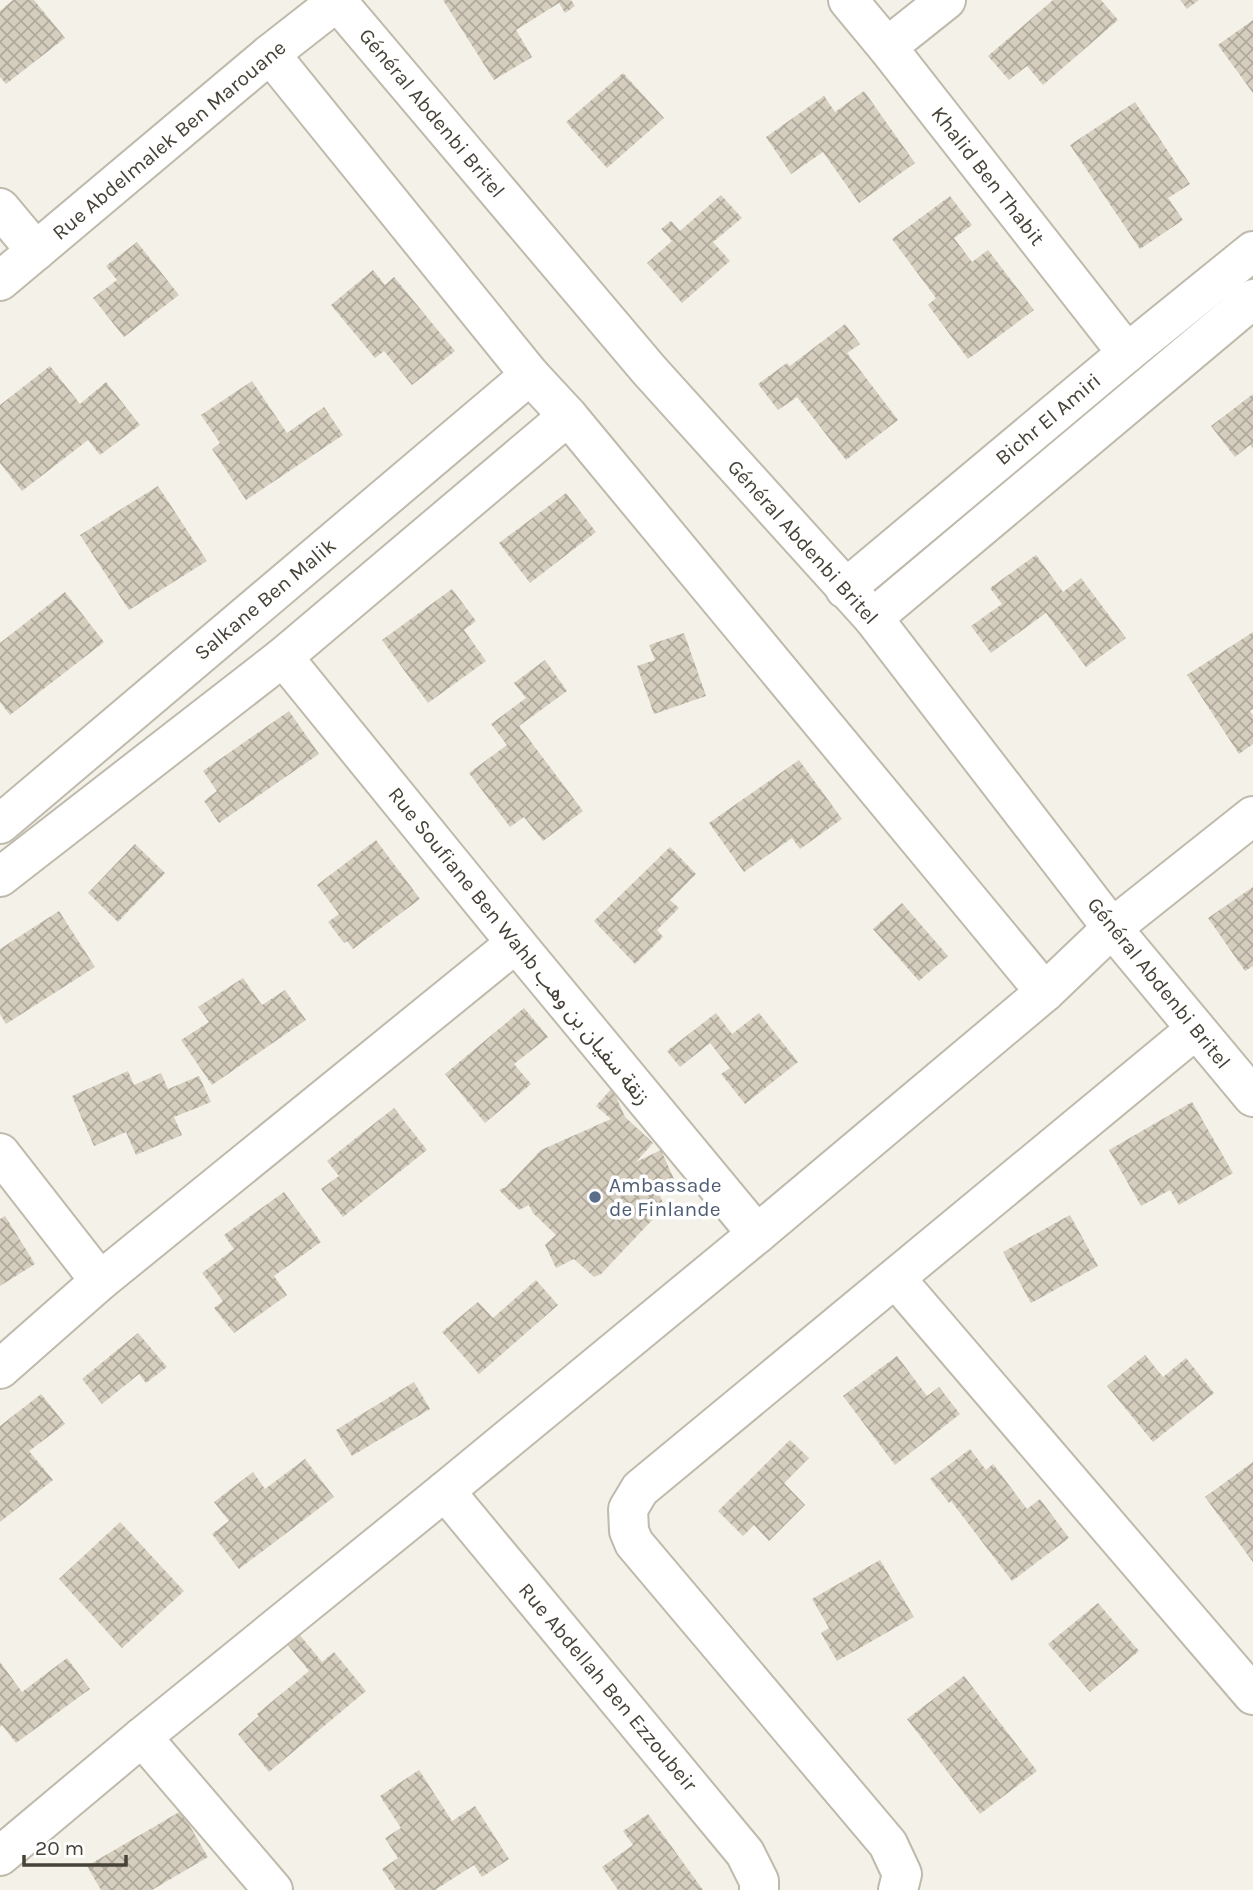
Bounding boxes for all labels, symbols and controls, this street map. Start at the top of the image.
street label: Général Abdenbi Britel [354,24,510,202]
street label: Rue Abdelmalek Ben Marouane [47,35,291,245]
street label: Khalid Ben Thabit [926,102,1050,250]
street label: Bichr El Amiri [991,368,1105,470]
street label: Général Abdenbi Britel [723,455,883,629]
street label: Salkane Ben Malik [190,533,341,665]
street label: Rue Soufiane Ben Wahb زنقة سفيان بن وهب [383,782,655,1110]
street label: Général Abdenbi Britel [1083,893,1235,1073]
place label: Ambassade de Finlande [609,1173,722,1221]
marker: Ambassade de Finlande [587,1189,603,1205]
street label: Rue Abdellah Ben Ezzoubeir [514,1578,702,1796]
scale bar [24,1824,126,1868]
text: 20 m [35,1836,84,1860]

